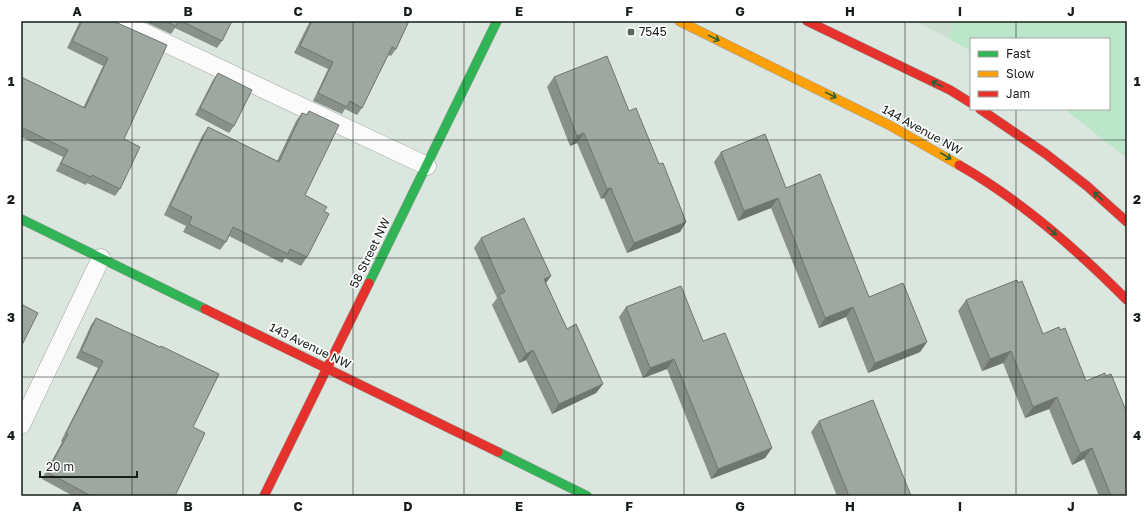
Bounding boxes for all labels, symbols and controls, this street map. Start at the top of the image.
text: A [72,3,82,19]
text: B [183,3,193,19]
text: C [293,3,303,19]
text: D [403,3,413,19]
text: E [515,3,523,19]
text: F [625,3,633,19]
text: G [735,3,745,19]
text: H [845,3,855,19]
text: I [958,3,962,19]
text: J [1067,3,1075,19]
place label: 7545 [639,24,667,39]
marker: 7545 [626,27,636,37]
one-way arrow [708,35,720,42]
legend [970,38,1110,110]
text: Fast [1006,46,1031,61]
text: Slow [1006,66,1034,81]
text: 1 [8,73,15,89]
text: 1 [1134,73,1141,89]
one-way arrow [932,80,944,87]
text: Jam [1006,86,1030,101]
one-way arrow [825,92,837,99]
street label: 144 Avenue NW [879,101,965,158]
one-way arrow [939,153,951,161]
text: 2 [7,191,15,207]
one-way arrow [1093,191,1103,200]
text: 2 [1133,191,1141,207]
street label: 58 Street NW [346,215,393,290]
one-way arrow [1046,226,1057,235]
text: 3 [7,309,15,325]
text: 3 [1133,309,1141,325]
street label: 143 Avenue NW [267,319,354,372]
text: 4 [7,427,15,443]
text: 4 [1133,427,1141,443]
scale bar [40,453,137,479]
text: 20 m [46,459,74,474]
text: A [72,498,82,514]
text: B [183,498,193,514]
text: C [293,498,303,514]
text: D [403,498,413,514]
text: E [515,498,523,514]
text: F [625,498,633,514]
text: G [735,498,745,514]
text: H [845,498,855,514]
text: I [958,498,962,514]
text: J [1067,498,1075,514]

